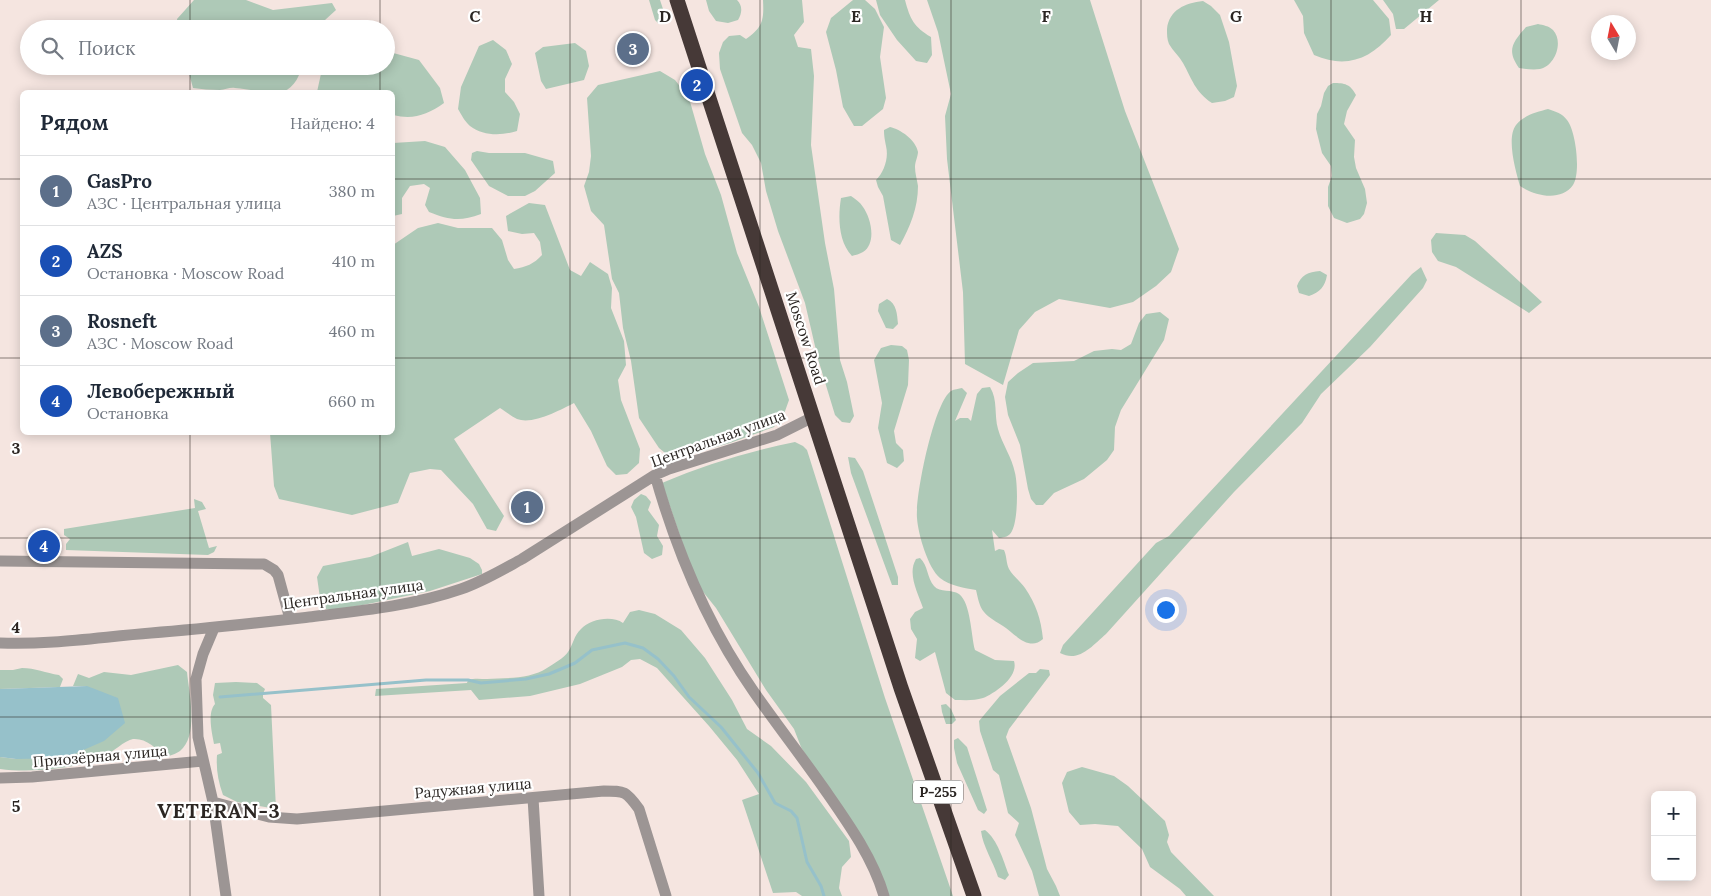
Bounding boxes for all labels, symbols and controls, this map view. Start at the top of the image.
text: C [469,6,481,26]
text: D [659,6,671,26]
text: E [851,6,861,26]
text: F [1041,6,1051,26]
text: G [1230,6,1242,26]
text: H [1420,6,1433,26]
north arrow [1591,15,1636,60]
search box [20,20,395,75]
pin: 3 [617,30,649,68]
icon: search [38,34,66,62]
text: Поиск [78,36,135,60]
pin: 2 [681,66,713,104]
text: Рядом [40,109,109,136]
text: Найдено: 4 [290,113,375,133]
text: GasPro [87,169,152,193]
text: 1 [53,181,59,201]
text: 380 m [329,181,375,201]
text: АЗС · Центральная улица [87,193,282,213]
text: AZS [87,239,123,263]
text: 2 [52,251,60,271]
text: 410 m [332,251,375,271]
text: Остановка · Moscow Road [87,263,284,283]
street label: Moscow Road [782,289,830,387]
text: Rosneft [87,309,157,333]
text: 3 [52,321,60,341]
text: 460 m [329,321,375,341]
text: АЗС · Moscow Road [87,333,234,353]
text: Левобережный [87,379,234,403]
text: 4 [52,391,60,411]
text: 660 m [328,391,375,411]
text: Остановка [87,403,169,423]
street label: Центральная улица [648,405,788,471]
text: 3 [12,438,21,458]
pin: 1 [511,488,543,526]
pin: 4 [28,527,60,565]
street label: Центральная улица [282,575,425,613]
your location [1153,597,1179,623]
text: 4 [12,617,21,637]
street label: Приозёрная улица [32,741,168,771]
street label: Радужная улица [414,773,533,803]
road number: Р-255 [913,780,963,804]
map controls [1651,791,1696,881]
button: + [1651,791,1696,836]
text: 5 [12,796,21,816]
district label: VETERAN-3 [157,798,281,823]
button: − [1651,836,1696,881]

